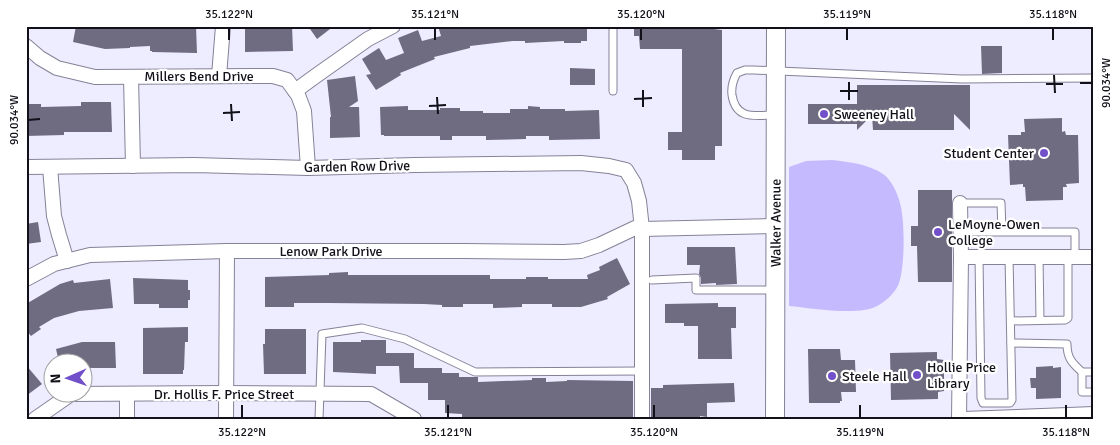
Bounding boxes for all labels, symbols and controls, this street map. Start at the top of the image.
text: 35.122°N [205,7,253,22]
text: 35.121°N [411,7,459,22]
text: 35.120°N [617,7,665,22]
text: 35.119°N [823,7,871,22]
text: 35.118°N [1029,7,1077,22]
text: 90.034°W [1099,58,1114,108]
street label: Millers Bend Drive [144,68,254,85]
text: 90.034°W [7,95,22,145]
place label: Sweeney Hall [834,106,914,123]
marker: Sweeney Hall [818,108,830,120]
place label: Student Center [944,145,1035,162]
marker: Student Center [1038,147,1050,159]
street label: Garden Row Drive [304,157,410,176]
street label: Walker Avenue [767,179,785,267]
place label: LeMoyne-Owen College [948,216,1040,249]
marker: LeMoyne-Owen College [932,226,944,238]
street label: Lenow Park Drive [279,243,383,260]
north arrow [42,352,92,402]
place label: Hollie Price Library [927,359,996,392]
place label: Steele Hall [842,368,907,385]
marker: Hollie Price Library [911,369,923,381]
marker: Steele Hall [826,370,838,382]
text: N [47,373,64,384]
street label: Dr. Hollis F. Price Street [154,386,294,403]
text: 35.122°N [218,425,266,440]
text: 35.121°N [424,425,472,440]
text: 35.120°N [630,425,678,440]
text: 35.119°N [836,425,884,440]
text: 35.118°N [1042,425,1090,440]

